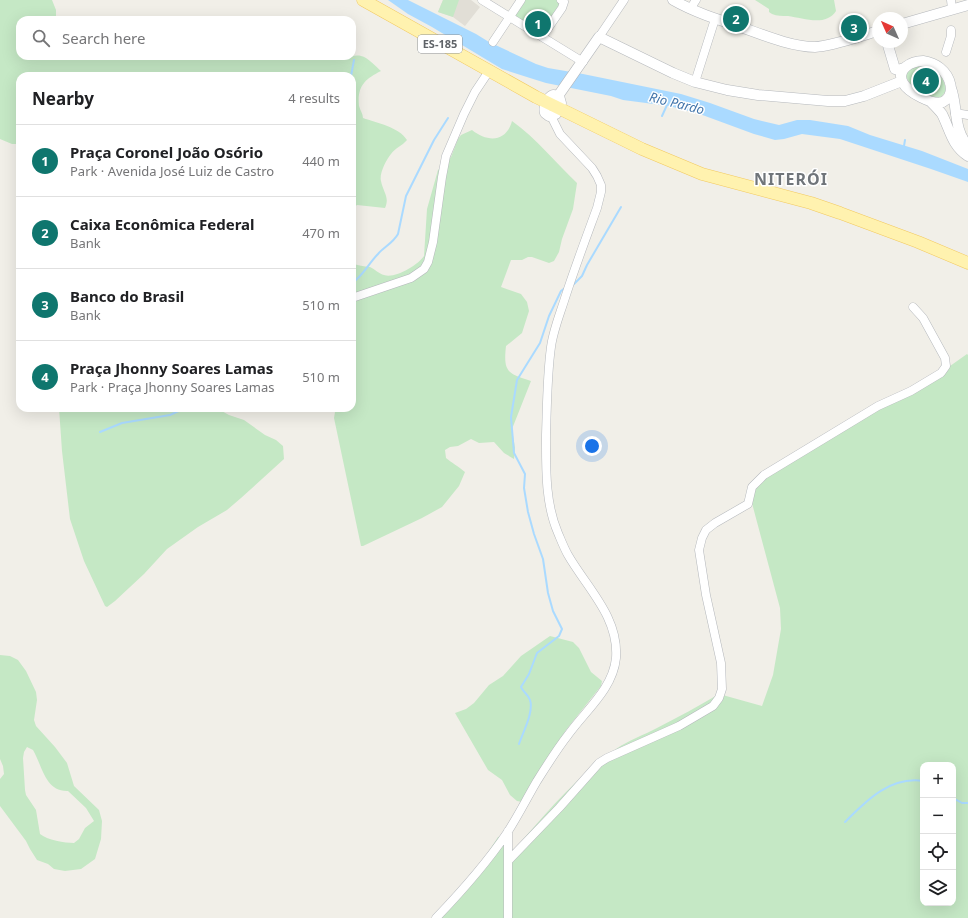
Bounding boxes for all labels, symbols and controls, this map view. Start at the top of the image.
pin: 2 [723,4,749,34]
pin: 1 [525,9,551,39]
north arrow [872,12,908,48]
pin: 3 [841,13,867,43]
search box [16,16,356,60]
icon: search [30,27,52,49]
text: Search here [62,28,145,48]
road number: ES-185 [418,35,462,53]
pin: 4 [913,66,939,96]
text: Nearby [32,87,94,110]
water label: Rio Pardo [648,87,706,119]
text: 4 results [288,89,340,107]
text: Praça Coronel João Osório [70,142,263,162]
text: 1 [41,152,49,170]
text: 440 m [302,152,340,170]
text: Park · Avenida José Luiz de Castro [70,162,274,180]
district label: NITERÓI [754,168,828,190]
text: Caixa Econômica Federal [70,214,255,234]
text: 2 [41,224,49,242]
text: 470 m [302,224,340,242]
text: Bank [70,234,101,252]
text: Banco do Brasil [70,286,184,306]
text: 3 [41,296,49,314]
text: 510 m [302,296,340,314]
text: Bank [70,306,101,324]
text: Praça Jhonny Soares Lamas [70,358,273,378]
text: 4 [41,368,49,386]
text: 510 m [302,368,340,386]
text: Park · Praça Jhonny Soares Lamas [70,378,275,396]
your location [582,436,602,456]
map controls [920,762,956,906]
button: + [920,762,956,798]
button: − [920,798,956,834]
button: locate [920,834,956,870]
button: layers [920,870,956,906]

